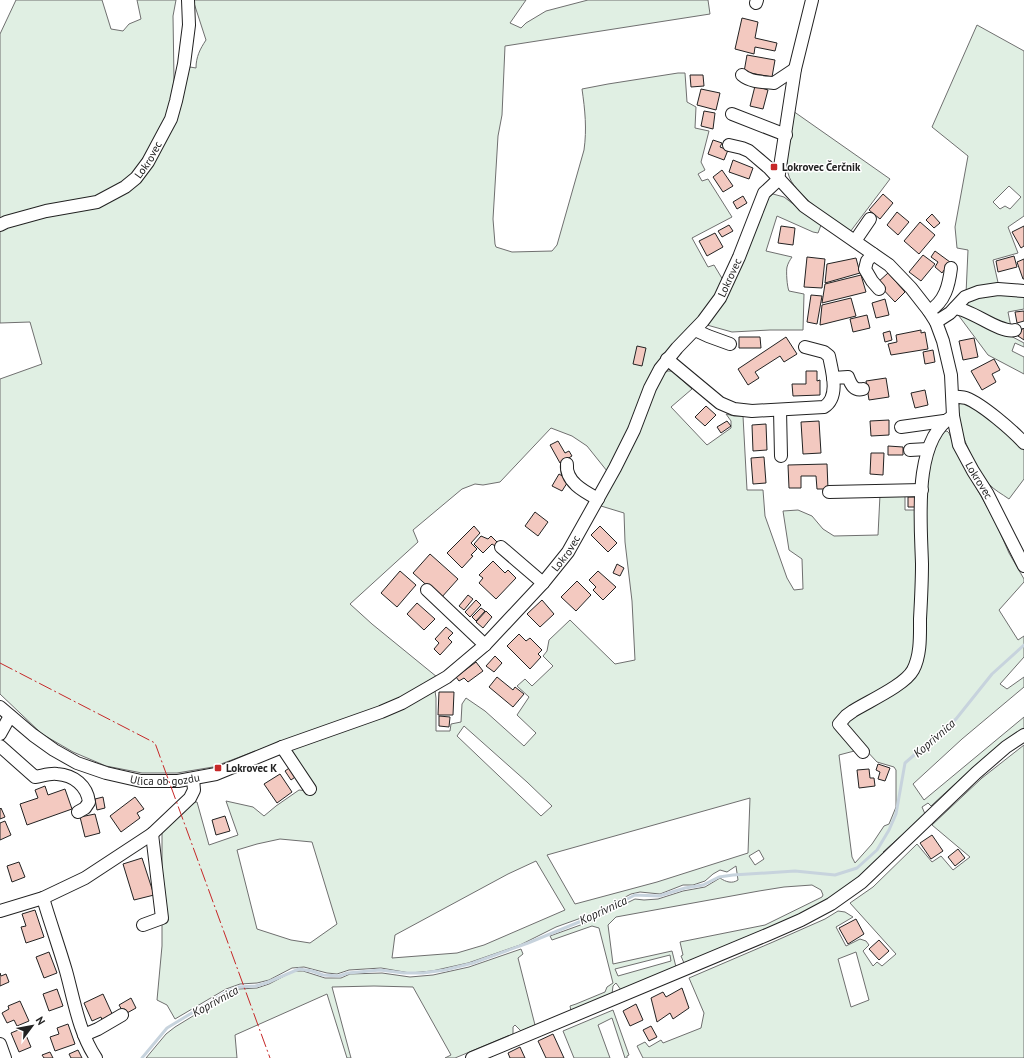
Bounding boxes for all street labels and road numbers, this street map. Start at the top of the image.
street label: Lokrovec [131,139,165,181]
street label: Lokrovec [714,256,745,299]
street label: Lokrovec [962,459,996,501]
street label: Lokrovec [548,532,583,574]
street label: Ulica ob gozdu [129,770,201,788]

